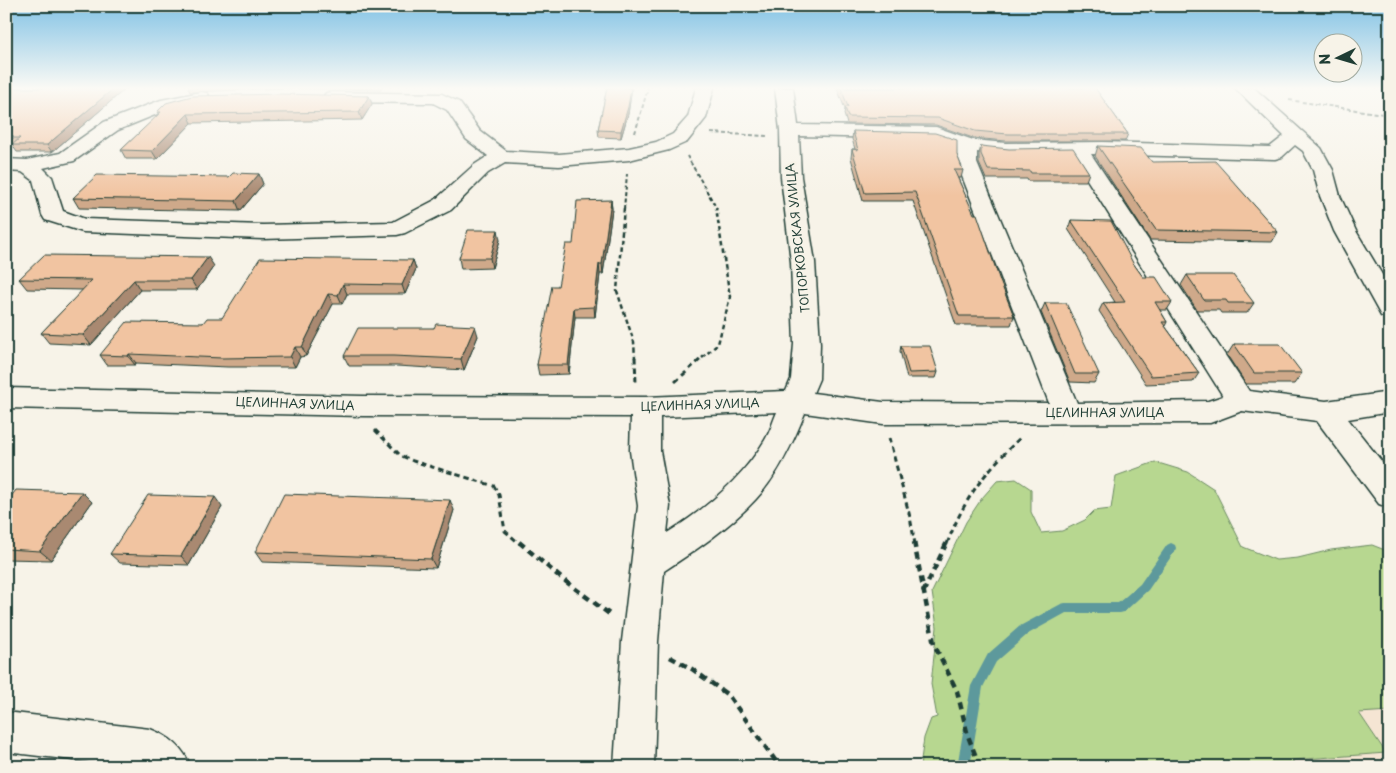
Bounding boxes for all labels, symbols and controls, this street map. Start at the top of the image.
north arrow [1314,32,1364,82]
text: N [1314,53,1335,66]
street label: ТОПОРКОВСКАЯ УЛИЦА [780,163,814,314]
street label: ЦЕЛИННАЯ УЛИЦА [235,392,355,414]
street label: ЦЕЛИННАЯ УЛИЦА [640,393,760,415]
street label: ЦЕЛИННАЯ УЛИЦА [1046,403,1165,421]

